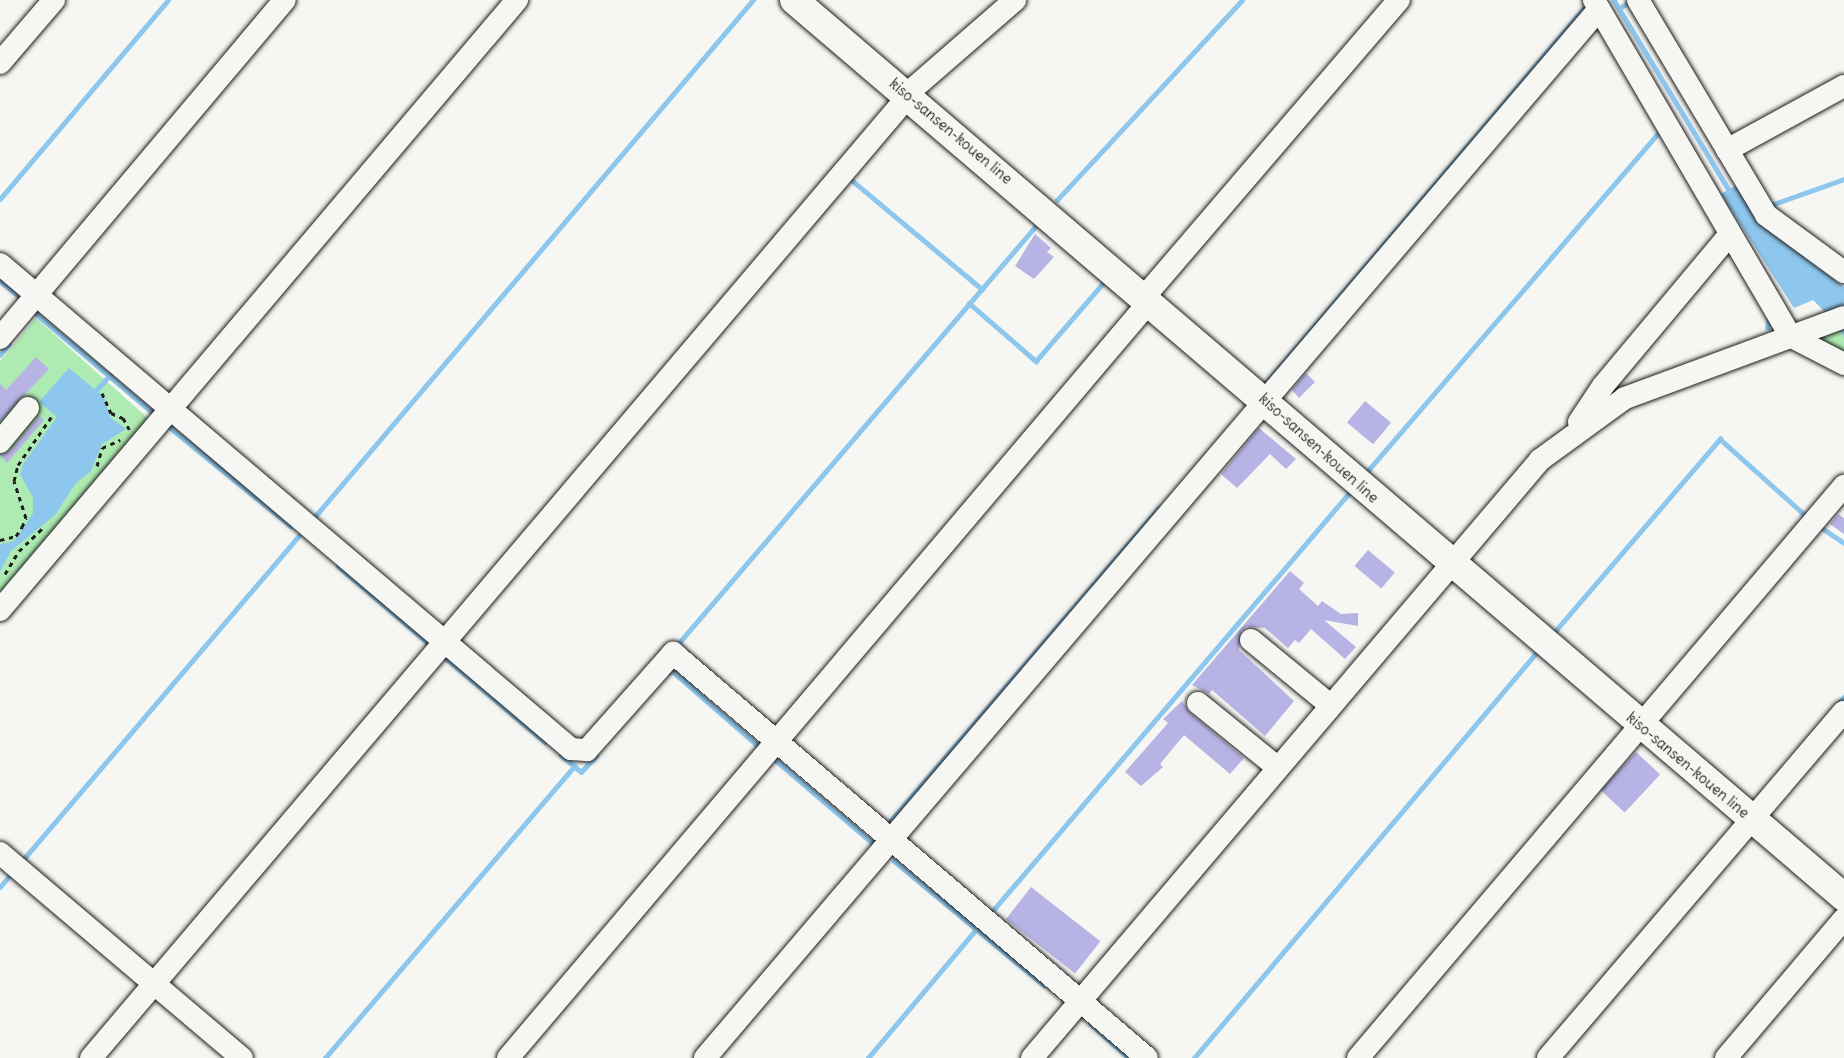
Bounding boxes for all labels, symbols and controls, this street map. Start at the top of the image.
street label: kiso-sansen-kouen line [886,74,1016,188]
street label: kiso-sansen-kouen line [1255,390,1383,506]
street label: kiso-sansen-kouen line [1623,708,1753,822]

